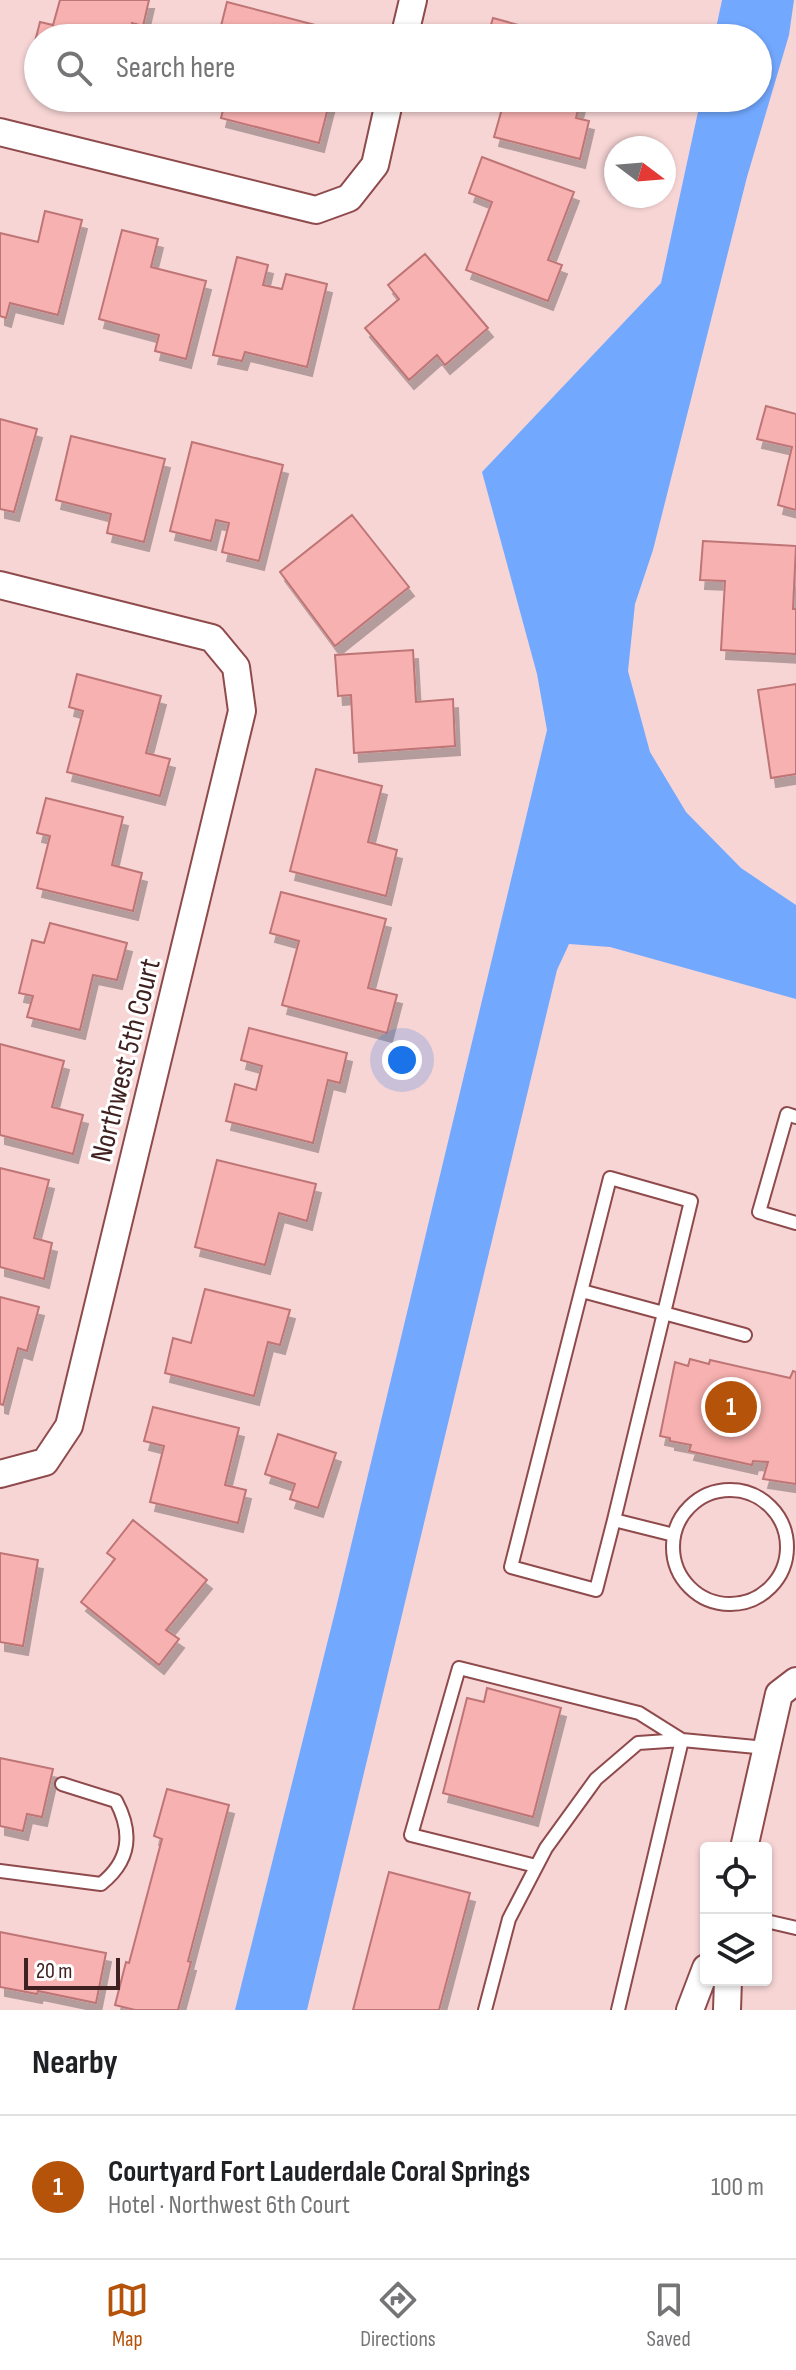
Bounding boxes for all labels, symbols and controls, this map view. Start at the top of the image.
search box [24,24,772,112]
icon: search [52,46,96,90]
text: Search here [116,50,235,86]
north arrow [604,136,676,208]
street label: Northwest 5th Court [83,955,169,1166]
your location [382,1040,422,1080]
pin: 1 [705,1377,757,1437]
map controls [700,1842,772,1986]
button: locate [700,1842,772,1914]
button: layers [700,1914,772,1986]
scale bar [24,1954,120,1990]
text: 20 m [36,1958,73,1985]
text: Nearby [32,2042,118,2083]
text: Courtyard Fort Lauderdale Coral Springs [108,2154,530,2190]
text: 1 [53,2172,63,2203]
text: 100 m [711,2172,764,2203]
text: Hotel · Northwest 6th Court [108,2190,350,2221]
tab: Map [105,2278,149,2353]
tab: Directions [360,2278,436,2353]
tab: Saved [647,2278,691,2353]

